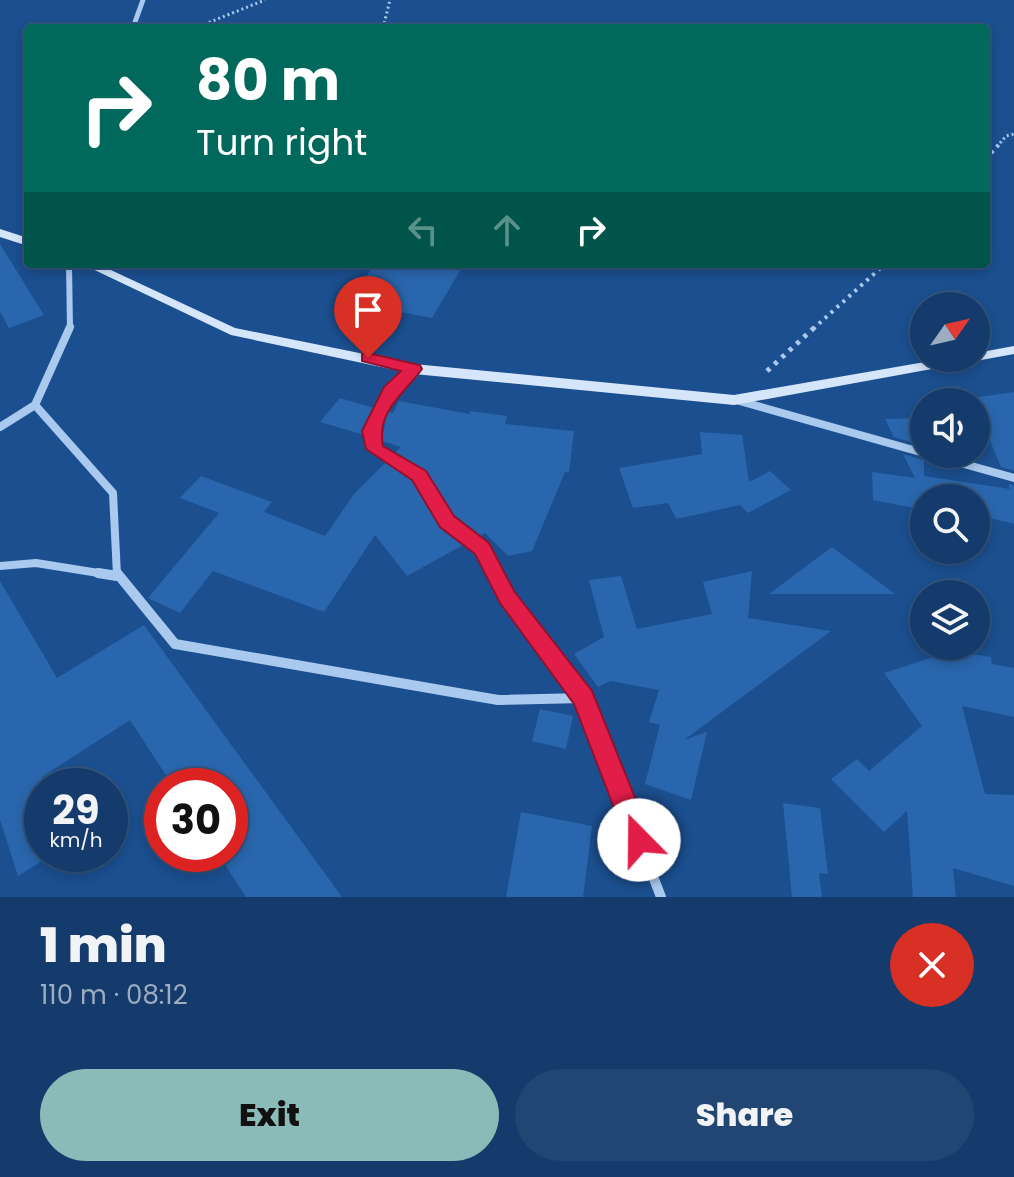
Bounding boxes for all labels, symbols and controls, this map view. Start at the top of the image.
text: 80 m [196,41,340,120]
icon: right [64,56,168,160]
text: Turn right [196,117,367,168]
icon: left [401,208,445,252]
icon: ahead [485,208,529,252]
icon: right [569,208,613,252]
pin [334,276,402,358]
icon: arrive [346,288,390,332]
north arrow [910,292,990,372]
map controls [910,292,990,660]
button: sound [910,388,990,468]
button: search [910,484,990,564]
button: layers [910,580,990,660]
speed limit sign: 30 [144,768,248,872]
text: 29 [52,782,100,838]
position arrow [597,798,681,882]
text: km/h [49,826,103,854]
text: 1 min [40,912,167,979]
button: close [890,923,974,1007]
text: 110 m · 08:12 [40,977,188,1013]
button: Exit [40,1069,499,1161]
button: Share [515,1069,974,1161]

